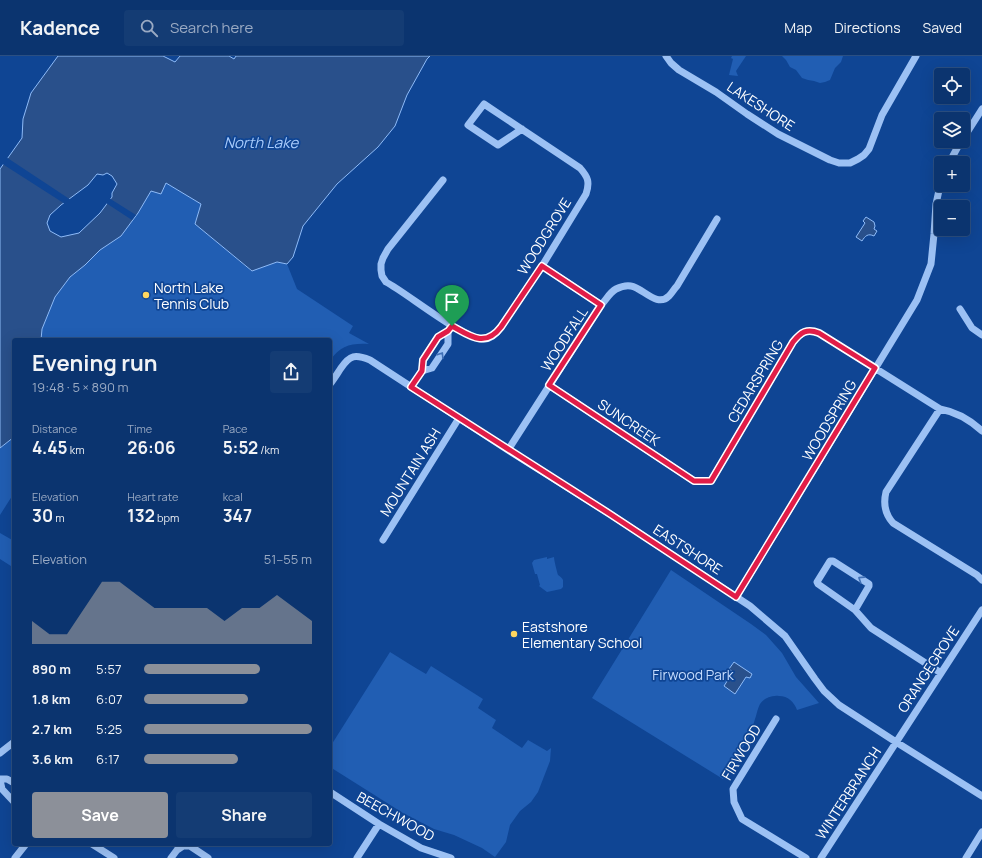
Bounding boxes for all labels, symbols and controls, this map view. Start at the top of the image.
search box [124,10,404,46]
text: Kadence [20,15,100,41]
icon: search [138,17,160,39]
text: Search here [170,17,253,38]
text: Map [784,18,812,37]
text: Directions [834,18,901,37]
text: Saved [923,18,962,37]
map controls [934,68,970,236]
button: locate [934,68,970,104]
street label: LAKESHORE [723,77,799,135]
button: layers [934,112,970,148]
water label: North Lake [224,132,299,153]
button: + [934,156,970,192]
street label: WOODGROVE [513,194,575,278]
button: − [934,200,970,236]
place label: North Lake Tennis Club [154,278,229,313]
pin [435,285,469,326]
marker: North Lake Tennis Club [141,290,151,300]
icon: arrive [441,291,463,313]
street label: WOODFALL [536,303,592,375]
street label: CEDARSPRING [723,336,787,426]
text: Evening run [32,348,157,378]
button: share [270,351,312,393]
one-way arrow [436,352,443,359]
street label: WOODSPRING [797,376,861,464]
text: 19:48 · 5 × 890 m [32,378,129,396]
street label: SUNCREEK [594,394,664,450]
text: Distance [32,421,77,436]
text: Time [127,421,152,436]
text: Pace [223,421,248,436]
street label: MOUNTAIN ASH [375,424,445,520]
text: 4.45 [32,436,67,459]
text: 26:06 [127,436,176,459]
text: 5:52 [223,436,258,459]
text: km [67,442,84,457]
text: /km [258,442,279,457]
text: Elevation [32,489,78,504]
text: Heart rate [127,489,178,504]
text: kcal [223,489,243,504]
text: 30 [32,504,53,527]
text: 132 [127,504,155,527]
text: 347 [223,504,252,527]
text: m [53,510,65,525]
text: bpm [155,510,179,525]
street label: EASTSHORE [650,520,726,578]
text: Elevation [32,550,87,568]
text: 51–55 m [264,550,312,568]
one-way arrow [858,576,865,584]
place label: Eastshore Elementary School [522,617,642,652]
street label: ORANGEGROVE [893,622,963,716]
marker: Eastshore Elementary School [509,629,519,639]
text: 890 m [32,660,71,678]
text: 5:57 [96,660,121,678]
park label: Firwood Park [652,665,735,684]
text: 1.8 km [32,690,70,708]
text: 6:07 [96,690,122,708]
text: 2.7 km [32,720,72,738]
text: 5:25 [96,720,122,738]
street label: FIRWOOD [717,721,765,783]
street label: WINTERBRANCH [811,743,885,843]
text: 3.6 km [32,750,73,768]
text: 6:17 [96,750,120,768]
street label: BEECHWOOD [354,787,438,845]
button: Save [32,792,168,838]
button: Share [176,792,312,838]

